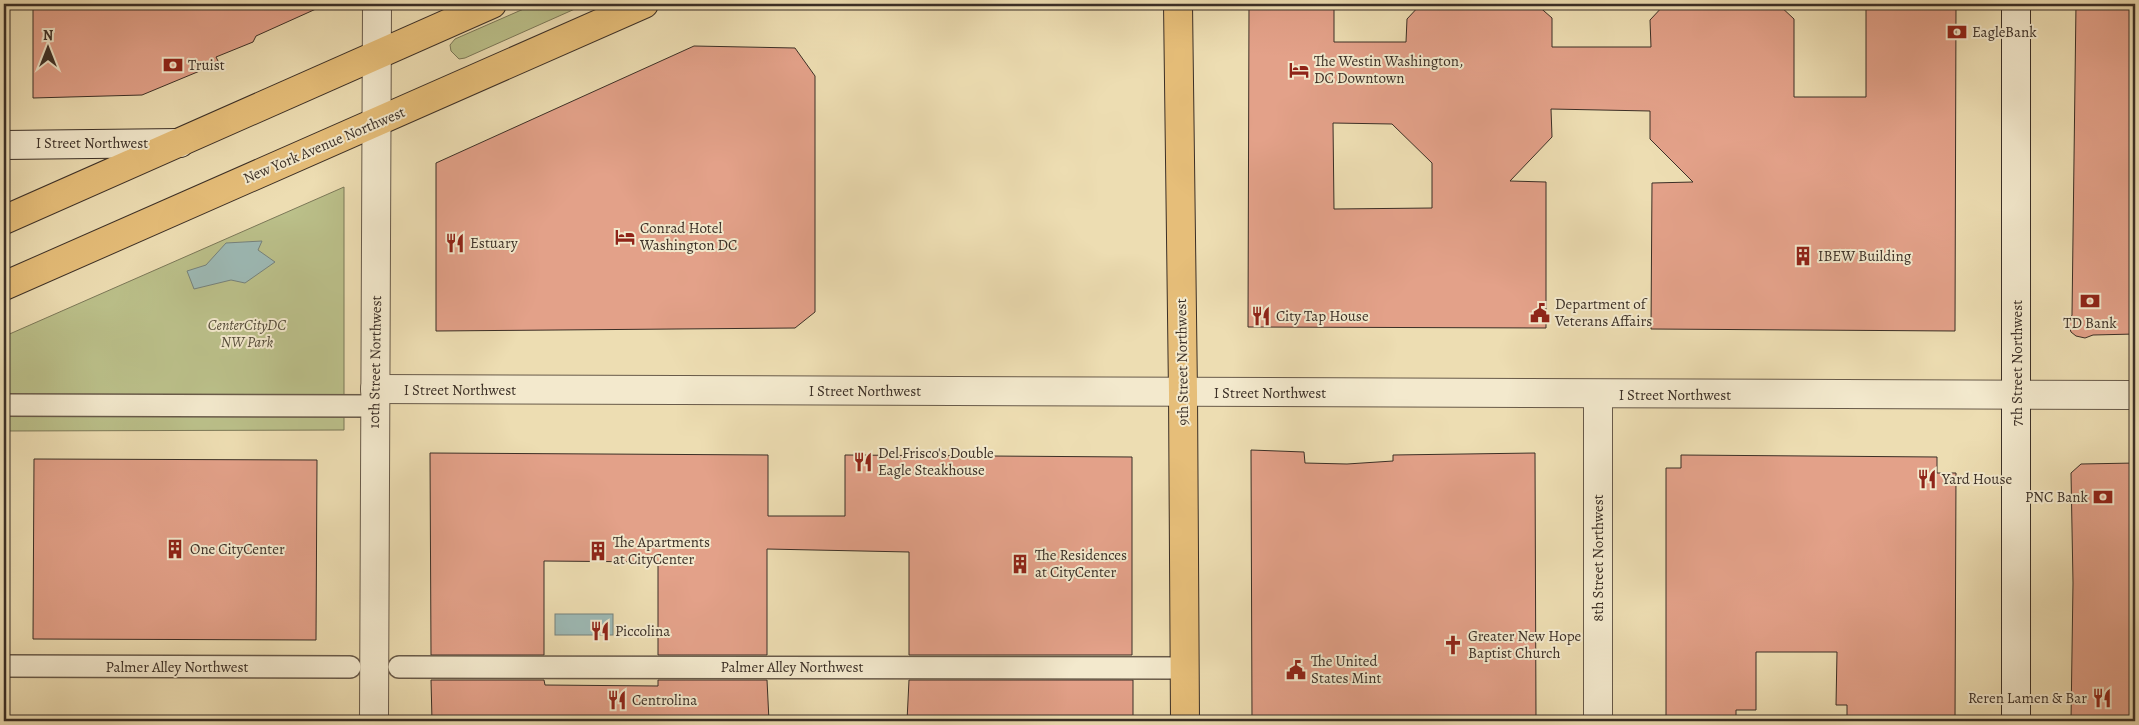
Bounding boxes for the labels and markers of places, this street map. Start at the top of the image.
bank icon: EagleBank [1946,21,1968,43]
place label: EagleBank [1972,22,2037,42]
place label: The Westin Washington, DC Downtown [1314,51,1463,88]
bank icon: Truist [162,54,184,76]
place label: Truist [188,55,225,75]
hotel icon: The Westin Washington, DC Downtown [1288,59,1310,81]
place label: Conrad Hotel Washington DC [639,218,737,255]
hotel icon: Conrad Hotel Washington DC [614,226,636,248]
restaurant icon: Estuary [444,232,466,254]
place label: Estuary [470,233,518,253]
building icon: IBEW Building [1792,245,1814,267]
place label: IBEW Building [1818,246,1912,266]
bank icon: TD Bank [2079,290,2101,312]
place label: Department of Veterans Affairs [1554,294,1652,331]
public building icon: Department of Veterans Affairs [1529,302,1551,324]
restaurant icon: City Tap House [1250,305,1272,327]
place label: City Tap House [1276,306,1369,326]
place label: TD Bank [2063,313,2117,333]
place label: Del Frisco's Double Eagle Steakhouse [878,443,994,480]
restaurant icon: Del Frisco's Double Eagle Steakhouse [852,451,874,473]
restaurant icon: Yard House [1916,468,1938,490]
place label: Yard House [1941,469,2012,489]
bank icon: PNC Bank [2092,486,2114,508]
place label: PNC Bank [2025,487,2089,507]
place label: The Apartments at CityCenter [613,532,710,569]
building icon: One CityCenter [164,538,186,560]
place label: One CityCenter [190,539,285,559]
building icon: The Apartments at CityCenter [587,540,609,562]
place label: The Residences at CityCenter [1035,545,1127,582]
building icon: The Residences at CityCenter [1009,553,1031,575]
restaurant icon: Piccolina [589,620,611,642]
place label: Piccolina [615,621,670,641]
place label: Greater New Hope Baptist Church [1468,626,1582,663]
church icon: Greater New Hope Baptist Church [1442,634,1464,656]
place label: The United States Mint [1311,651,1382,688]
public building icon: The United States Mint [1285,659,1307,681]
restaurant icon: Reren Lamen & Bar [2091,687,2113,709]
place label: Reren Lamen & Bar [1968,688,2087,708]
restaurant icon: Centrolina [606,689,628,711]
place label: Centrolina [632,690,697,710]

